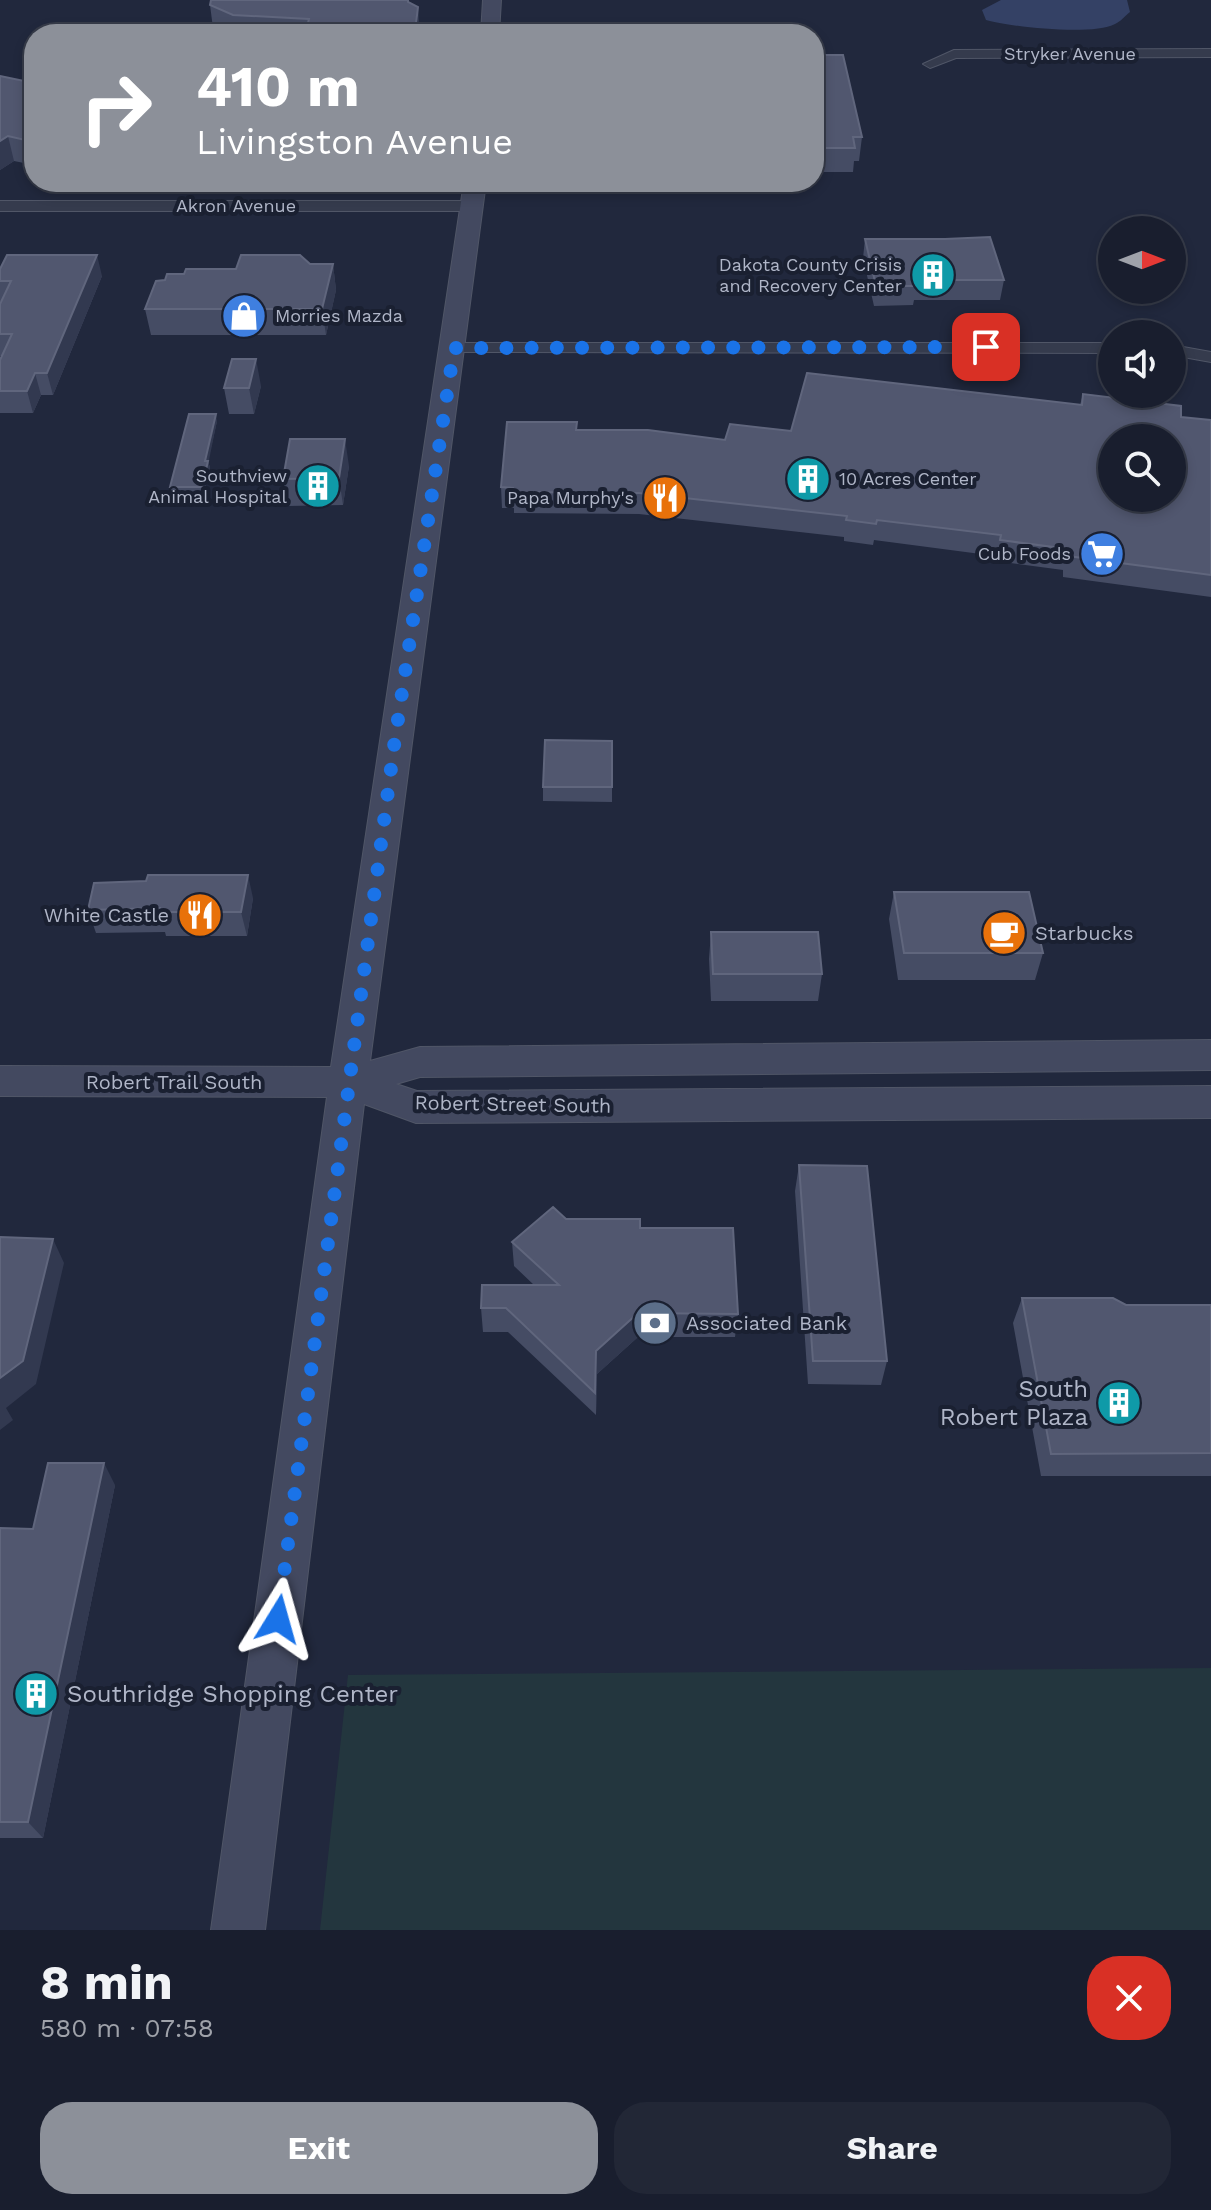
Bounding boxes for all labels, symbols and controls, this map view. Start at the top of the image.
street label: Stryker Avenue [1004,43,1136,64]
text: 410 m [196,54,360,120]
icon: right [64,56,168,160]
text: Livingston Avenue [196,121,513,163]
street label: Akron Avenue [176,195,296,216]
north arrow [1098,216,1186,304]
map controls [1098,216,1186,512]
building icon: Dakota County Crisis and Recovery Center [909,251,957,299]
place label: Dakota County Crisis and Recovery Center [719,254,902,296]
shop icon: Morries Mazda [220,292,268,340]
place label: Morries Mazda [275,305,403,326]
pin [952,313,1020,381]
button: sound [1098,320,1186,408]
icon: arrive [964,325,1008,369]
button: search [1098,424,1186,512]
building icon: 10 Acres Center [784,455,832,503]
building icon: Southview Animal Hospital [294,462,342,510]
place label: Southview Animal Hospital [148,465,287,507]
place label: 10 Acres Center [839,468,977,489]
restaurant icon: Papa Murphy's [641,474,689,522]
place label: Papa Murphy's [507,487,634,508]
supermarket icon: Cub Foods [1078,530,1126,578]
place label: Cub Foods [978,543,1071,564]
restaurant icon: White Castle [176,891,224,939]
place label: White Castle [44,903,169,927]
cafe icon: Starbucks [980,909,1028,957]
place label: Starbucks [1035,921,1133,945]
street label: Robert Trail South [86,1070,262,1094]
street label: Robert Street South [414,1090,612,1118]
bank icon: Associated Bank [631,1299,679,1347]
place label: Associated Bank [686,1311,847,1335]
place label: South Robert Plaza [940,1375,1088,1431]
building icon: South Robert Plaza [1095,1379,1143,1427]
position arrow [236,1577,320,1661]
building icon: Southridge Shopping Center [12,1670,60,1718]
place label: Southridge Shopping Center [67,1680,398,1708]
text: 8 min [40,1954,173,2011]
button: close [1087,1956,1171,2040]
text: 580 m · 07:58 [40,2013,214,2043]
button: Exit [40,2102,598,2194]
button: Share [614,2102,1171,2194]

